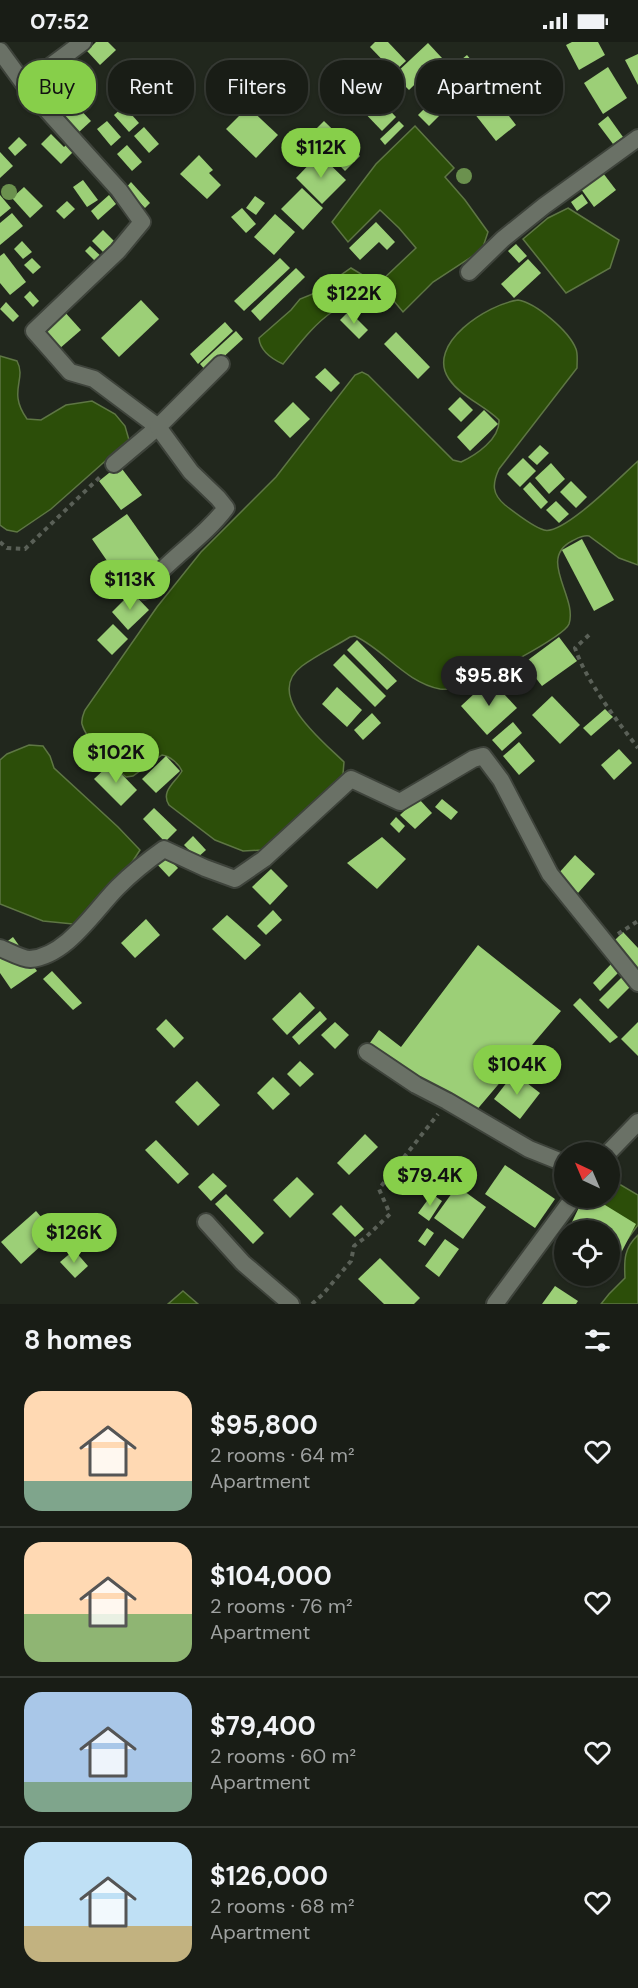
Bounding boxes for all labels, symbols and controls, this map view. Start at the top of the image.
text: 07:52 [30,7,89,36]
chip: Buy [18,60,96,114]
chip: Rent [108,60,194,114]
chip: Filters [206,60,308,114]
chip: New [320,60,404,114]
chip: Apartment [416,60,563,114]
pin: $112K [279,128,363,179]
text: $112K [295,134,347,160]
pin: $122K [312,274,396,325]
text: $122K [326,280,382,306]
pin: $113K [88,560,172,611]
text: $113K [104,566,156,592]
pin: $95.8K [440,656,538,707]
text: $95.8K [455,662,523,688]
pin: $102K [74,733,158,784]
text: $102K [87,739,145,765]
pin: $104K [475,1045,559,1096]
text: $104K [487,1051,547,1077]
north arrow [554,1142,620,1208]
map controls [554,1142,620,1286]
pin: $79.4K [381,1156,479,1207]
text: $79.4K [397,1162,463,1188]
pin: $126K [32,1213,116,1264]
text: $126K [46,1219,102,1245]
button: locate [554,1220,620,1286]
text: 8 homes [24,1323,132,1357]
icon: filters [581,1324,614,1357]
text: $95,800 [210,1408,318,1442]
icon: home [72,1415,144,1487]
icon: heart [581,1435,614,1468]
text: 2 rooms · 64 m² [210,1442,354,1468]
text: Apartment [210,1468,310,1494]
text: $104,000 [210,1559,332,1593]
icon: home [72,1566,144,1638]
icon: heart [581,1586,614,1619]
text: 2 rooms · 76 m² [210,1593,353,1619]
text: Apartment [210,1619,310,1645]
text: $79,400 [210,1709,316,1743]
icon: home [72,1716,144,1788]
icon: heart [581,1736,614,1769]
text: 2 rooms · 60 m² [210,1743,356,1769]
text: Apartment [210,1769,310,1795]
text: $126,000 [210,1859,328,1893]
icon: home [72,1866,144,1938]
icon: heart [581,1886,614,1919]
text: 2 rooms · 68 m² [210,1893,355,1919]
text: Apartment [210,1919,310,1945]

